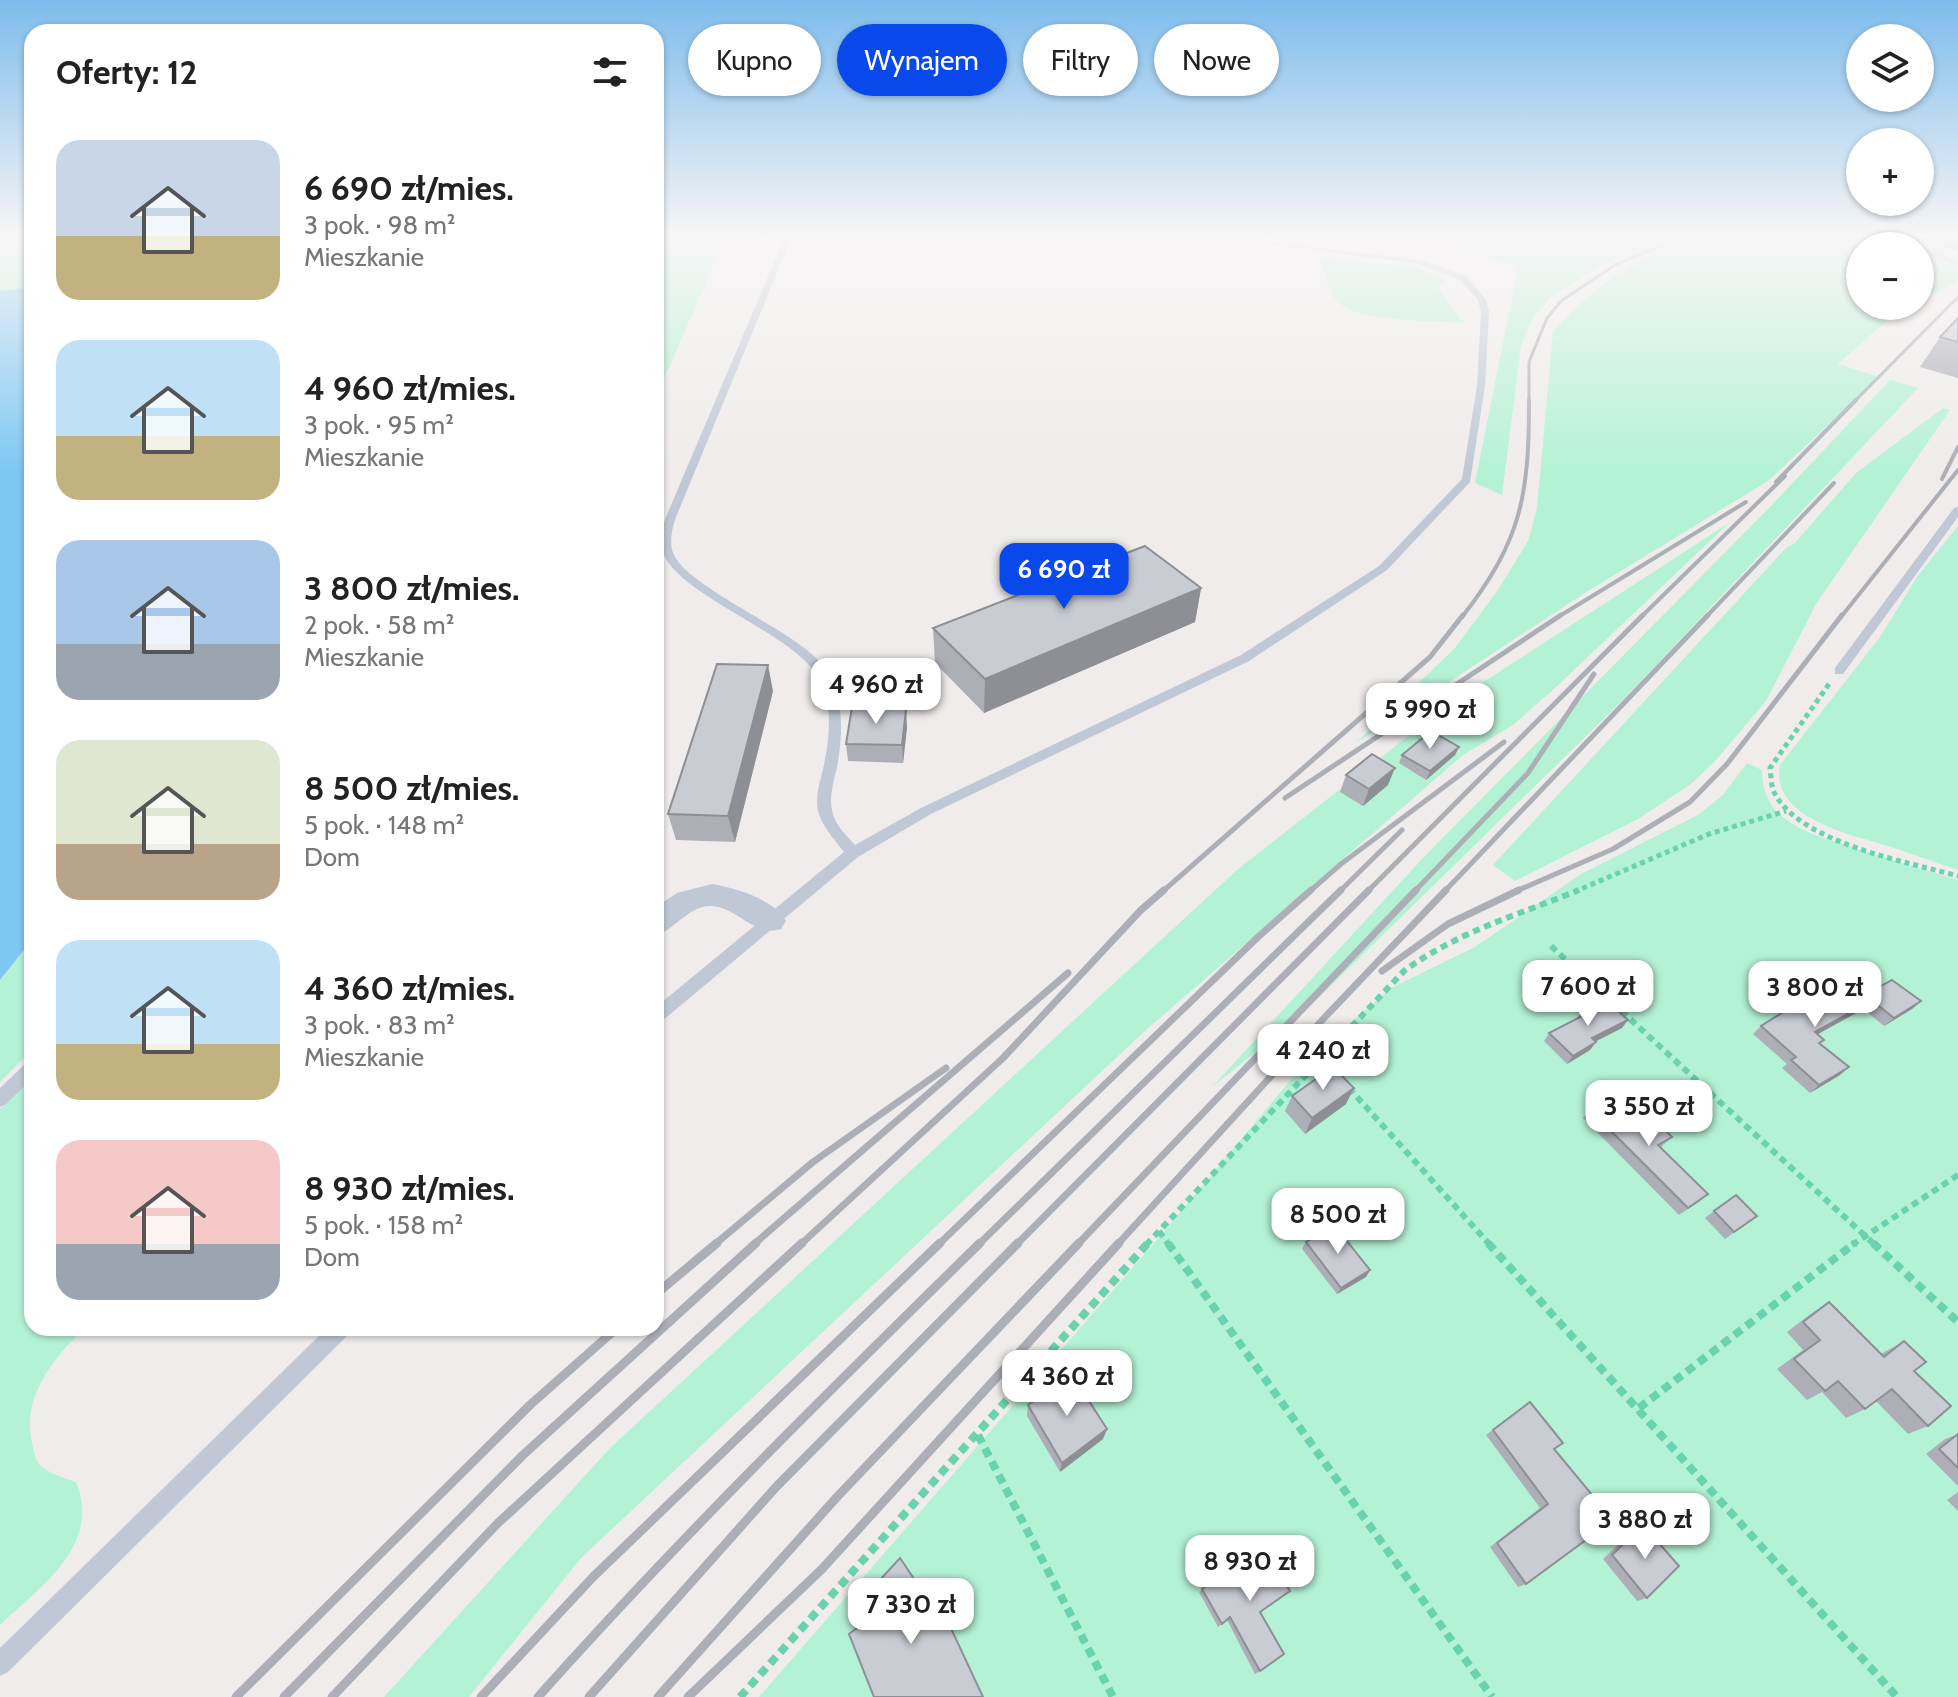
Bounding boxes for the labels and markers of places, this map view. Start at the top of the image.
pin: 6 690 zł [981,543,1147,611]
pin: 4 960 zł [793,658,959,726]
pin: 5 990 zł [1347,683,1513,751]
pin: 7 600 zł [1505,960,1671,1028]
pin: 3 800 zł [1732,961,1898,1029]
pin: 4 240 zł [1240,1024,1406,1092]
pin: 3 550 zł [1566,1080,1732,1148]
pin: 8 500 zł [1255,1188,1421,1256]
pin: 4 360 zł [984,1350,1150,1418]
pin: 3 880 zł [1562,1493,1728,1561]
pin: 8 930 zł [1167,1535,1333,1603]
pin: 7 330 zł [828,1578,994,1646]

